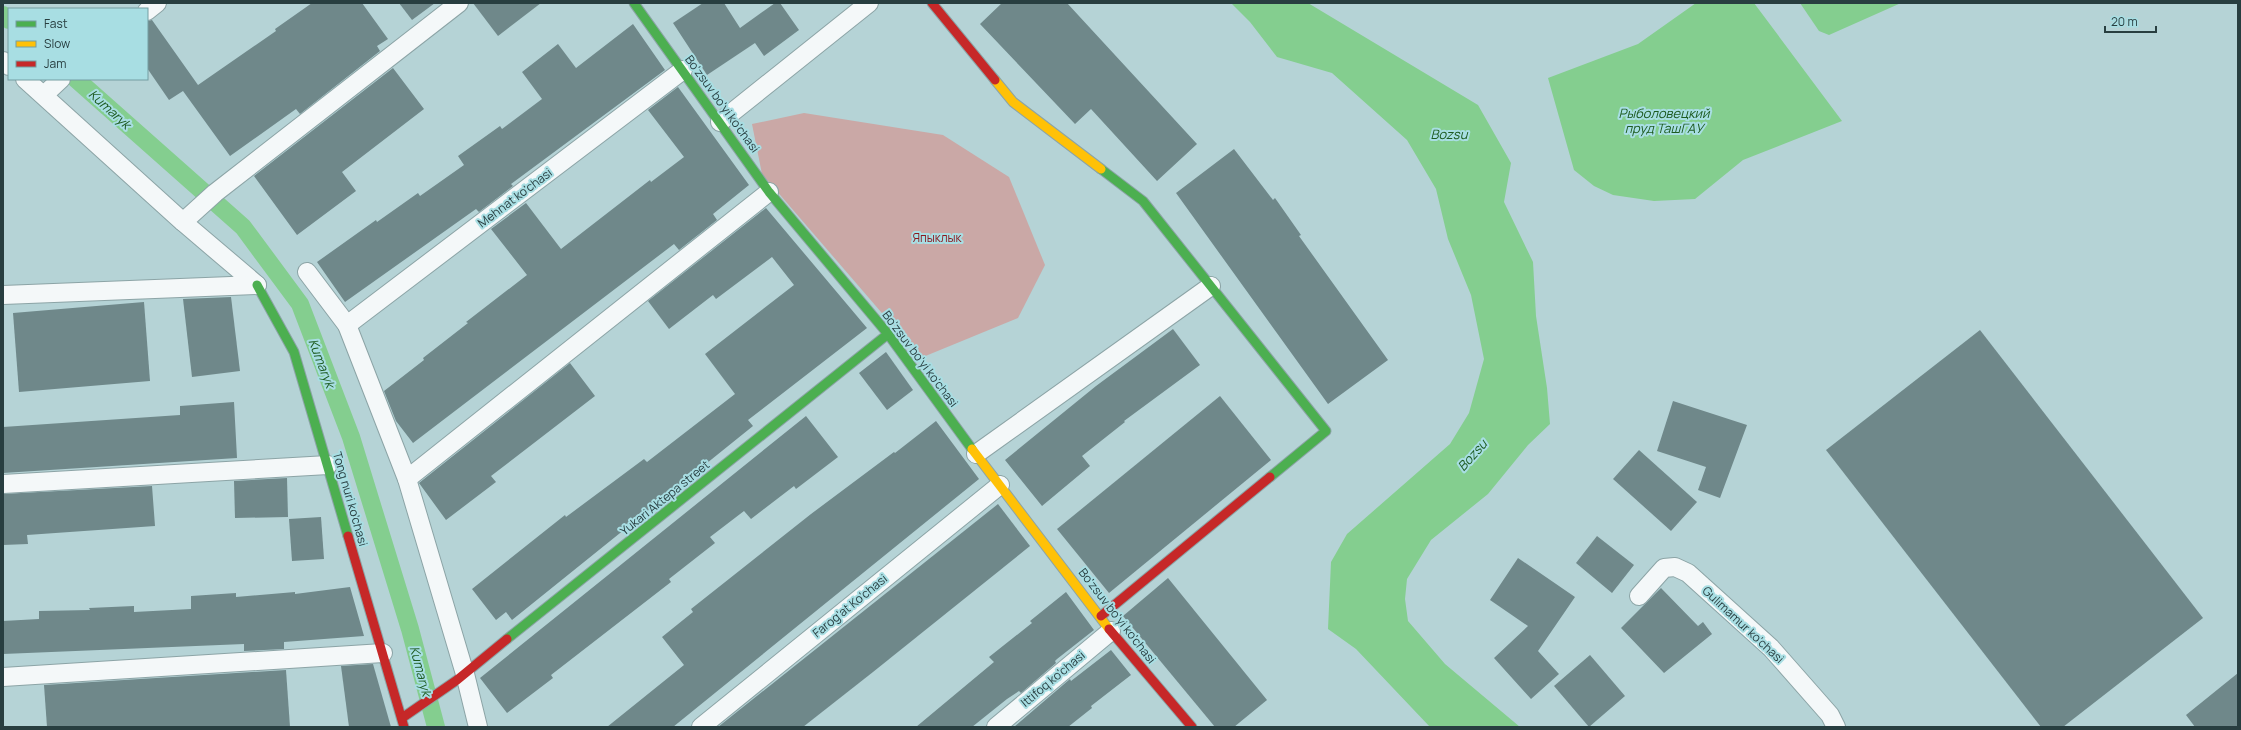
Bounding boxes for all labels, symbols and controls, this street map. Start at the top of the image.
legend [8,8,148,80]
scale bar [2105,8,2156,34]
text: 20 m [2111,13,2138,30]
text: Fast [44,15,68,32]
text: Slow [44,35,70,52]
street label: Bo'zsuv bo'yi ko'chasi [681,52,764,156]
text: Jam [44,55,66,72]
water label: Kumaryk [85,85,137,135]
water label: Рыболовецкий пруд ТашГАУ [1619,104,1711,137]
water label: Bozsu [1431,125,1469,143]
street label: Mehnat ko'chasi [474,164,555,231]
park label: Япыклык [912,229,963,246]
street label: Bo'zsuv bo'yi ko'chasi [878,307,962,410]
water label: Kumaryk [304,336,340,392]
water label: Bozsu [1453,434,1492,475]
street label: Tong nuri ko'chasi [329,450,372,548]
street label: Yukari Aktepa street [616,456,713,539]
street label: Bo'zsuv bo'yi ko'chasi [1075,564,1160,667]
street label: Farog'at Ko'chasi [809,570,891,641]
street label: Gulimamur ko'chasi [1699,582,1788,667]
water label: Kumaryk [406,644,437,700]
street label: Ittifoq ko'chasi [1017,647,1088,711]

